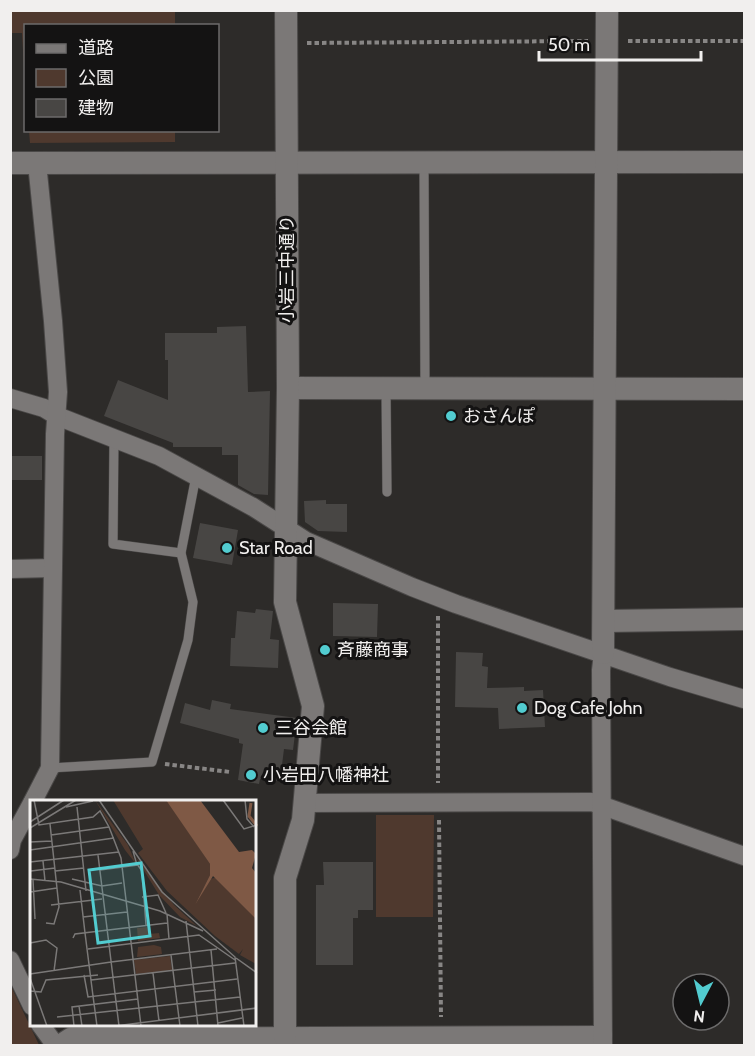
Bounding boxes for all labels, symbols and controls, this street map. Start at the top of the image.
legend [24,24,219,132]
scale bar [539,24,701,62]
text: 50 m [548,34,590,56]
text: 道路 [78,37,114,59]
text: 公園 [78,67,114,89]
text: 建物 [78,97,114,119]
street label: 小岩三中通り [276,215,298,323]
place label: おさんぽ [463,405,535,427]
marker: おさんぽ [444,409,458,423]
place label: Star Road [239,537,313,559]
marker: Star Road [220,541,234,555]
place label: 斉藤商事 [337,639,409,661]
marker: 斉藤商事 [318,643,332,657]
place label: Dog Cafe John [534,697,643,719]
marker: Dog Cafe John [515,701,529,715]
place label: 三谷会館 [275,717,347,739]
marker: 三谷会館 [256,721,270,735]
place label: 小岩田八幡神社 [263,764,389,786]
marker: 小岩田八幡神社 [244,768,258,782]
inset map [30,800,256,1026]
north arrow [671,972,731,1032]
text: N [692,1006,706,1027]

